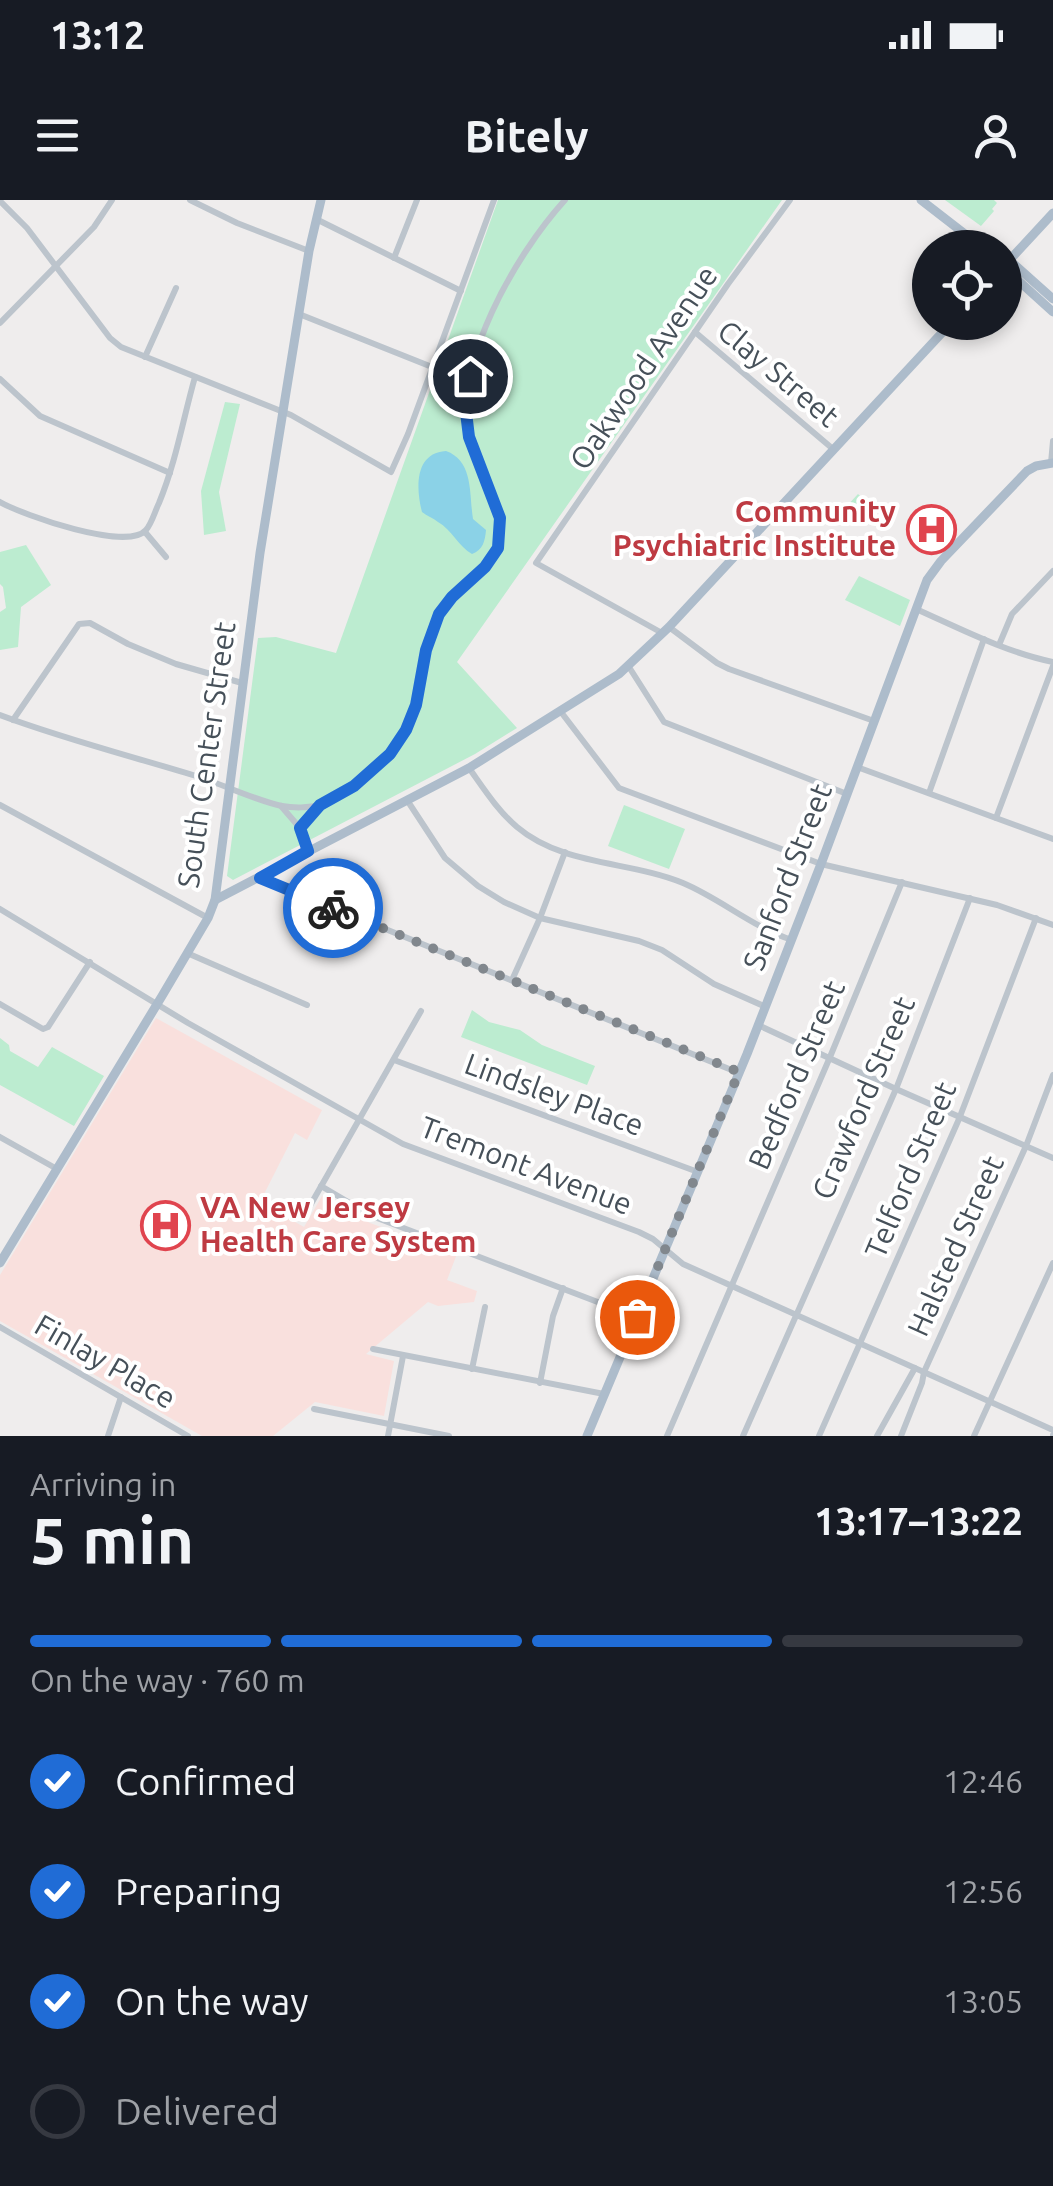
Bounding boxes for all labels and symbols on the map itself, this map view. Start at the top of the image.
street label: Oakwood Avenue [563,259,724,475]
street label: Clay Street [711,313,846,434]
pin [428,334,513,419]
place label: Community Psychiatric Institute [613,494,896,562]
hospital icon: Community Psychiatric Institute [905,503,957,555]
street label: South Center Street [170,619,242,890]
street label: Sanford Street [736,779,838,975]
courier [283,858,383,958]
street label: Bedford Street [741,975,851,1174]
street label: Crawford Street [805,991,921,1204]
street label: Lindsley Place [460,1046,648,1142]
street label: Telford Street [858,1076,963,1263]
street label: Tremont Avenue [416,1109,637,1221]
street label: Halsted Street [900,1150,1010,1341]
place label: VA New Jersey Health Care System [200,1190,476,1258]
hospital icon: VA New Jersey Health Care System [139,1199,191,1251]
pin [595,1275,680,1360]
street label: Finlay Place [29,1307,182,1415]

